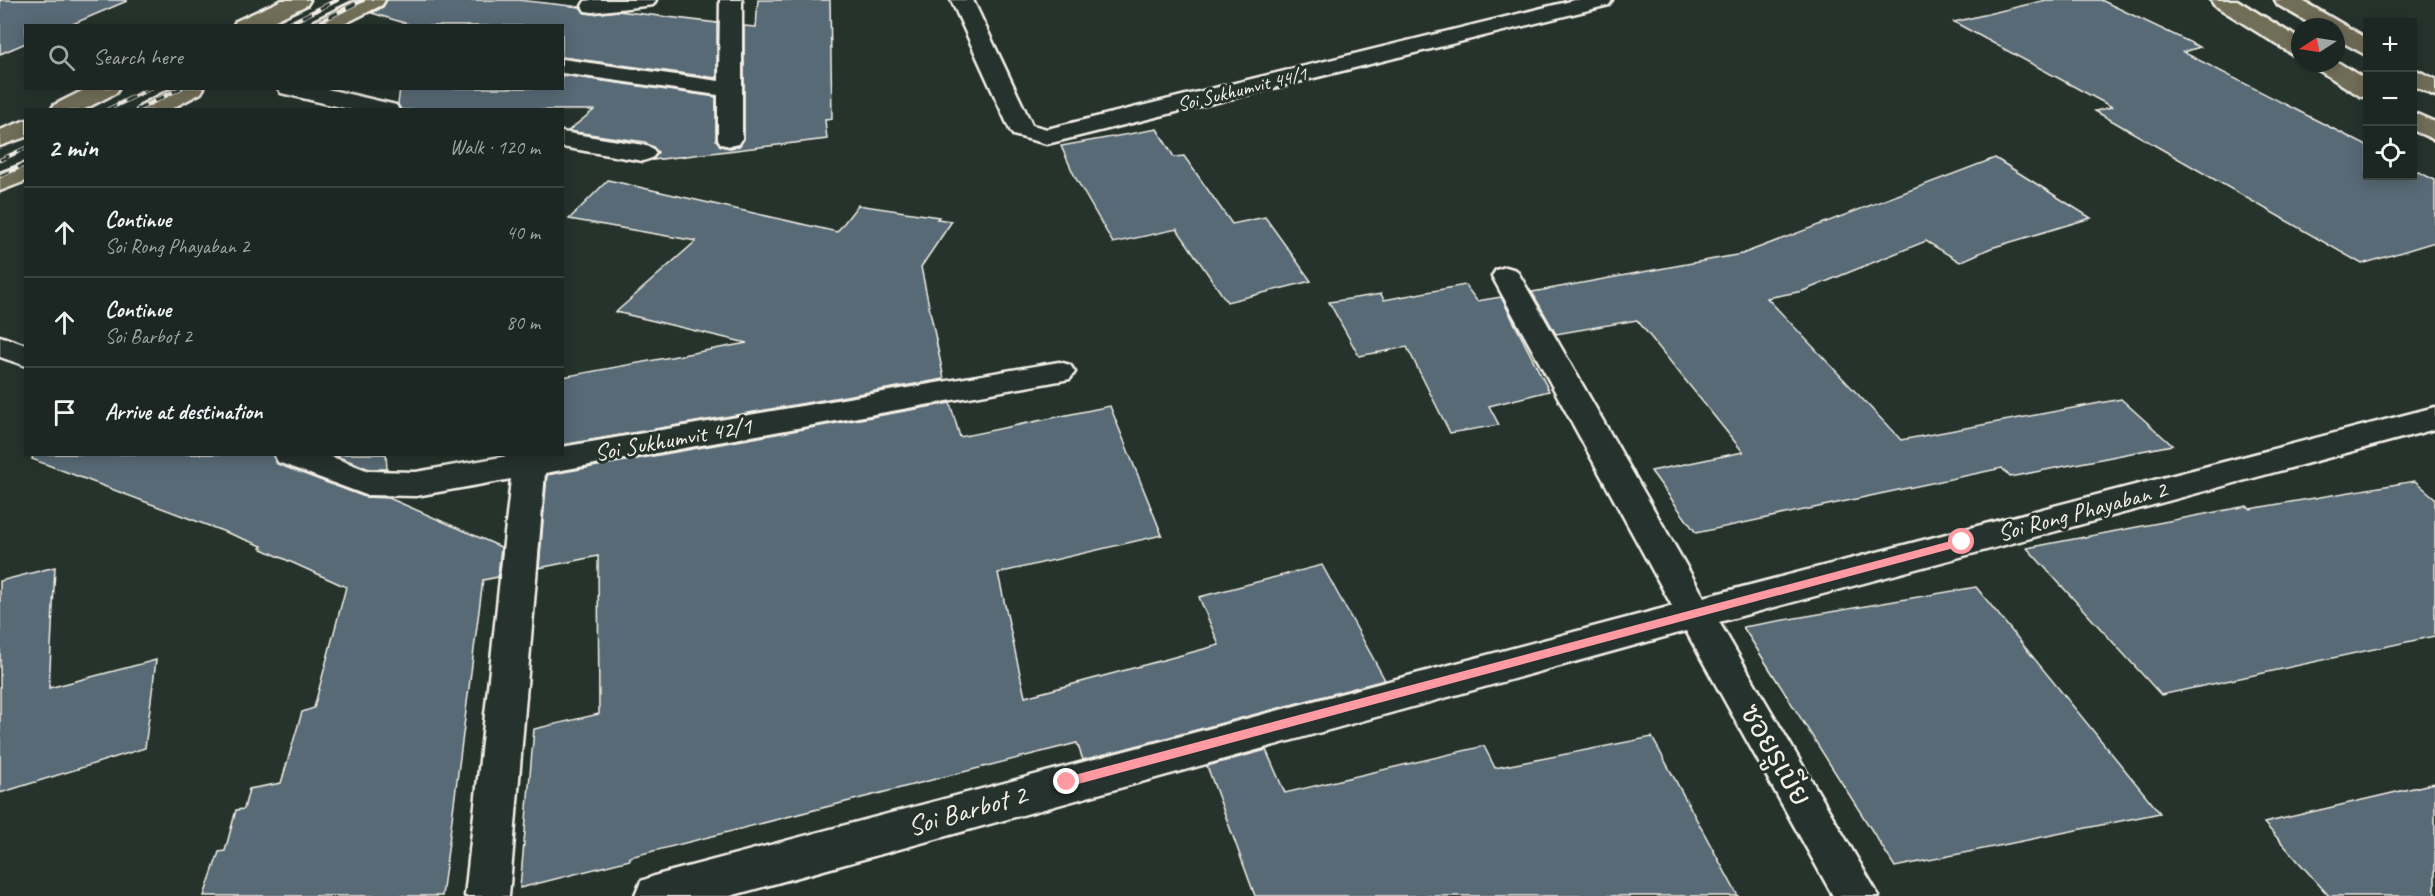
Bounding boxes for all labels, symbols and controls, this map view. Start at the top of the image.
north arrow [2291,18,2345,72]
map controls [2363,18,2417,180]
button: + [2363,18,2417,72]
search box [24,24,564,90]
icon: search [45,41,78,74]
text: Search here [93,43,183,71]
street label: Soi Sukhumvit 44/1 [1175,61,1310,117]
button: − [2363,72,2417,126]
button: locate [2363,126,2417,180]
text: 2 min [48,131,98,164]
text: Walk · 120 m [450,135,540,160]
text: Continue [105,206,171,234]
icon: ahead [48,216,81,249]
text: 40 m [506,220,540,245]
text: Soi Rong Phayaban 2 [105,234,250,259]
text: Continue [105,296,171,324]
icon: ahead [48,306,81,339]
text: 80 m [506,310,540,335]
text: Soi Barbot 2 [105,324,192,349]
icon: arrive [48,396,81,429]
text: Arrive at destination [105,398,262,426]
street label: Soi Sukhumvit 42/1 [592,410,755,468]
street label: Soi Rong Phayaban 2 [1994,473,2172,548]
route start [1948,528,1974,554]
street label: ซอยรูเบีย [1730,698,1819,814]
route end [1053,768,1079,794]
street label: Soi Barbot 2 [904,776,1033,844]

